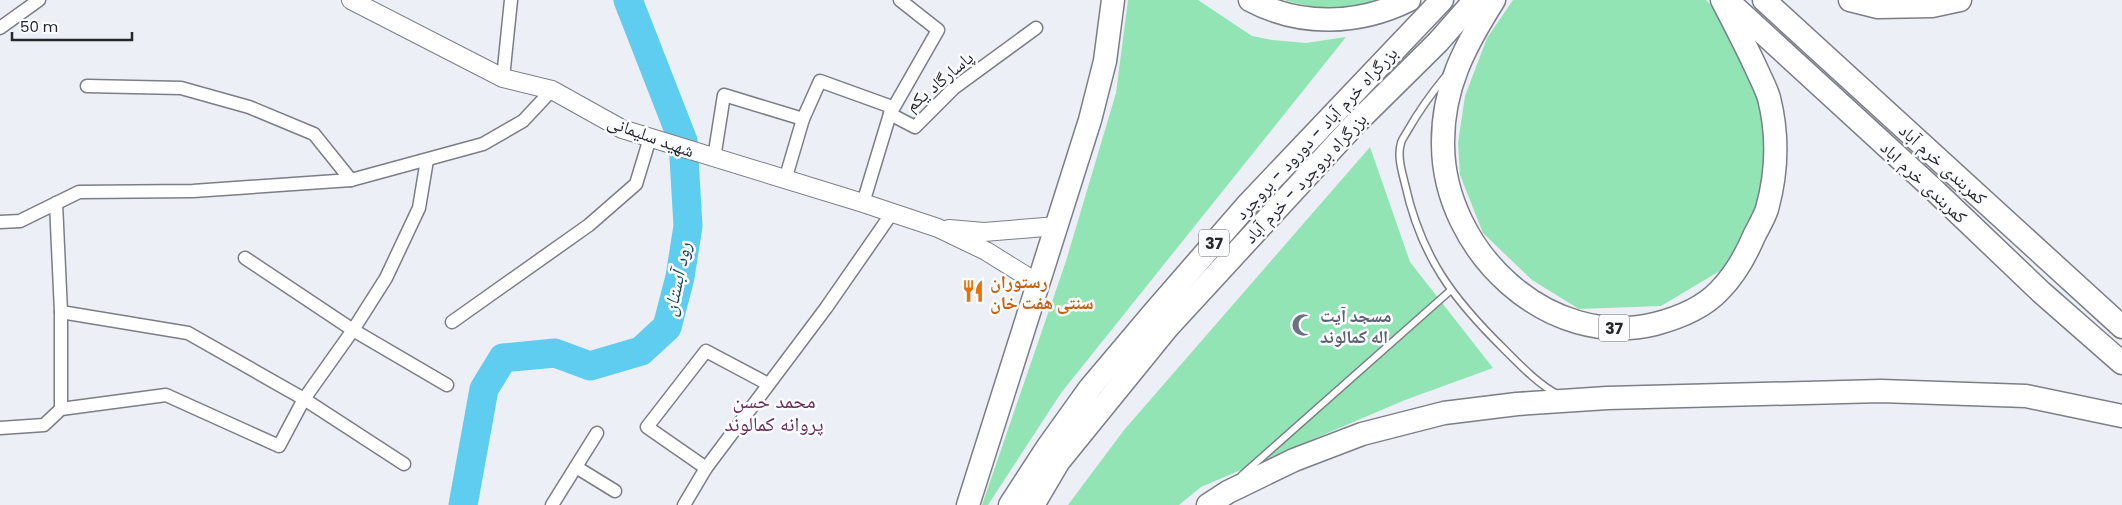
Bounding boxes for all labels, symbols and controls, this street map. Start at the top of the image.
scale bar [12,10,132,42]
text: 50 m [20,16,58,37]
street label: بزرگراه خرم آباد - دورود - بروجرد [1229,41,1403,225]
street label: پاسارگاد یکم [899,45,979,117]
street label: بزرگراه بروجرد - خرم آباد [1238,107,1372,249]
street label: شهید سلیمانی [604,109,698,163]
street label: کمربندی خرم آباد [1894,118,1993,211]
street label: کمربندی خرم اباد [1875,135,1973,229]
road number: 37 [1199,230,1229,256]
water label: رود آبستان [656,240,698,318]
place label: رستوران سنتی هفت خان [990,269,1094,315]
restaurant icon: رستوران سنتی هفت خان [960,278,986,304]
place label: مسجد آیت اله کمالوند [1320,303,1391,349]
mosque icon: مسجد آیت اله کمالوند [1290,312,1316,338]
road number: 37 [1599,314,1629,342]
district label: محمد حسن پروانه کمالوند [724,387,824,438]

